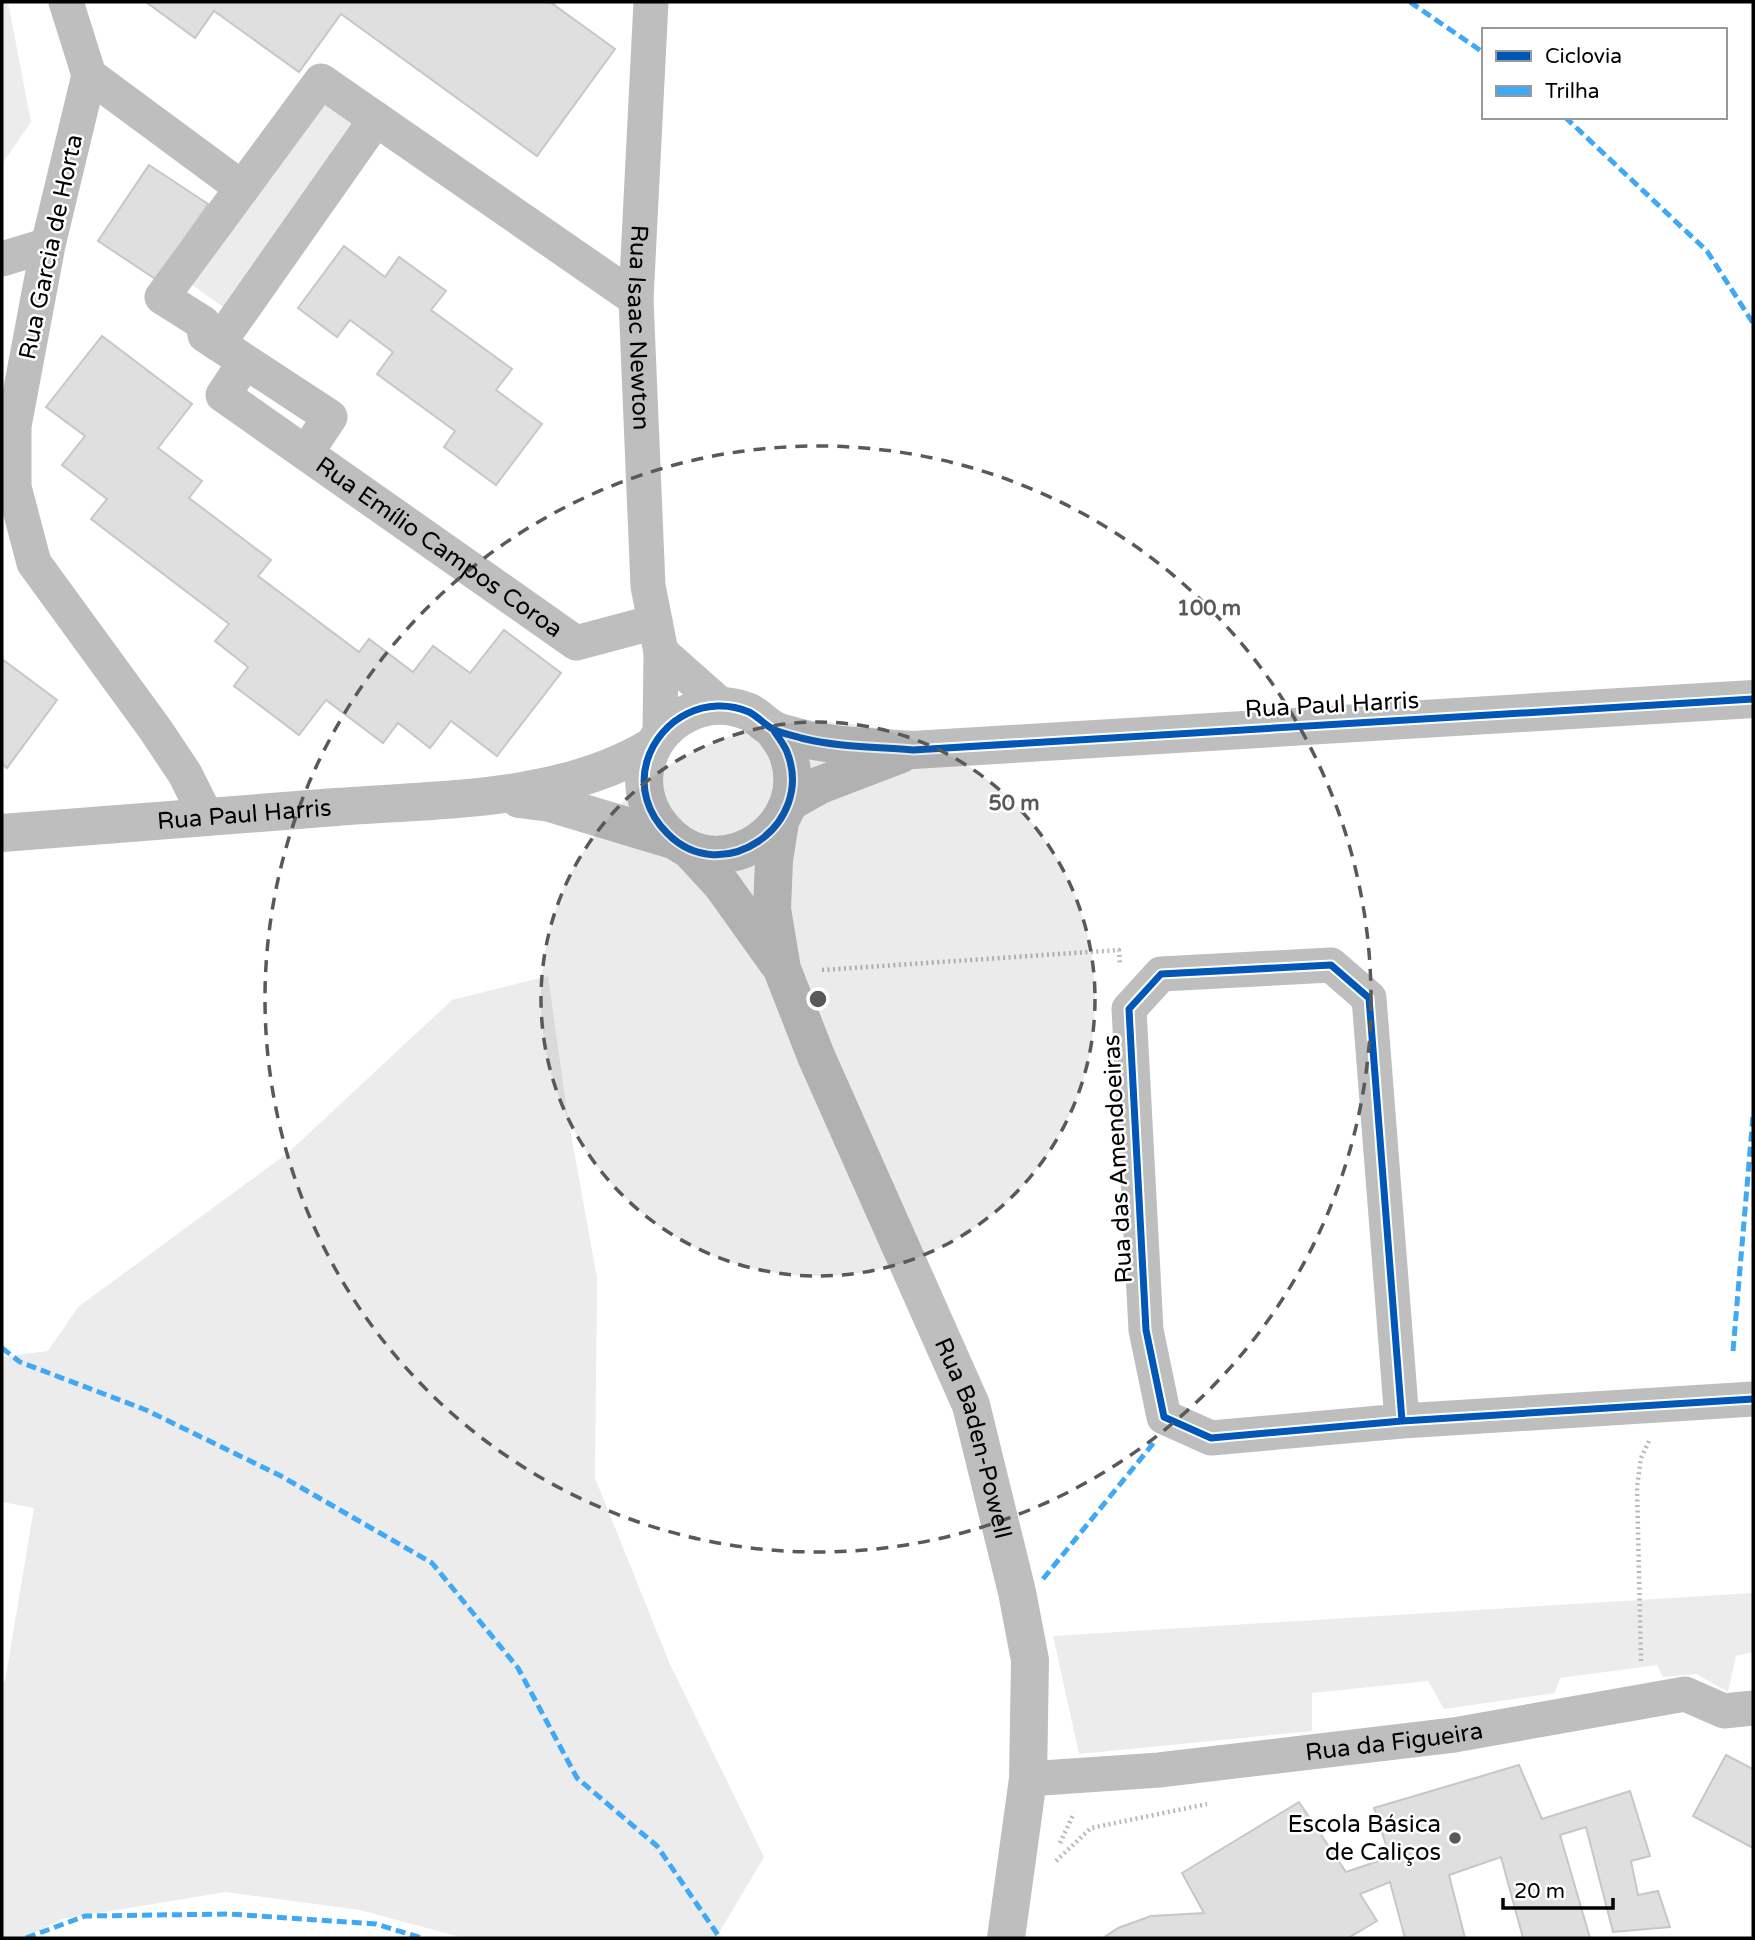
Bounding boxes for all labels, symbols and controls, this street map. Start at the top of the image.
legend [1482,28,1727,119]
text: Ciclovia [1545,44,1622,69]
text: Trilha [1545,79,1600,104]
street label: Rua Garcia de Horta [13,132,89,362]
street label: Rua Isaac Newton [621,224,656,431]
street label: Rua Emílio Campos Coroa [310,450,568,644]
text: 100 m [1177,596,1241,621]
street label: Rua Paul Harris [1244,686,1420,724]
text: 50 m [988,791,1040,816]
street label: Rua Paul Harris [156,793,333,836]
centre of rings [806,987,830,1011]
street label: Rua das Amendoeiras [1097,1034,1139,1284]
street label: Rua Baden-Powell [928,1333,1018,1542]
street label: Rua da Figueira [1304,1716,1485,1767]
place label: Escola Básica de Caliços [1287,1810,1441,1867]
marker: Escola Básica de Caliços [1447,1830,1463,1846]
scale bar [1503,1867,1613,1911]
text: 20 m [1514,1879,1565,1904]

